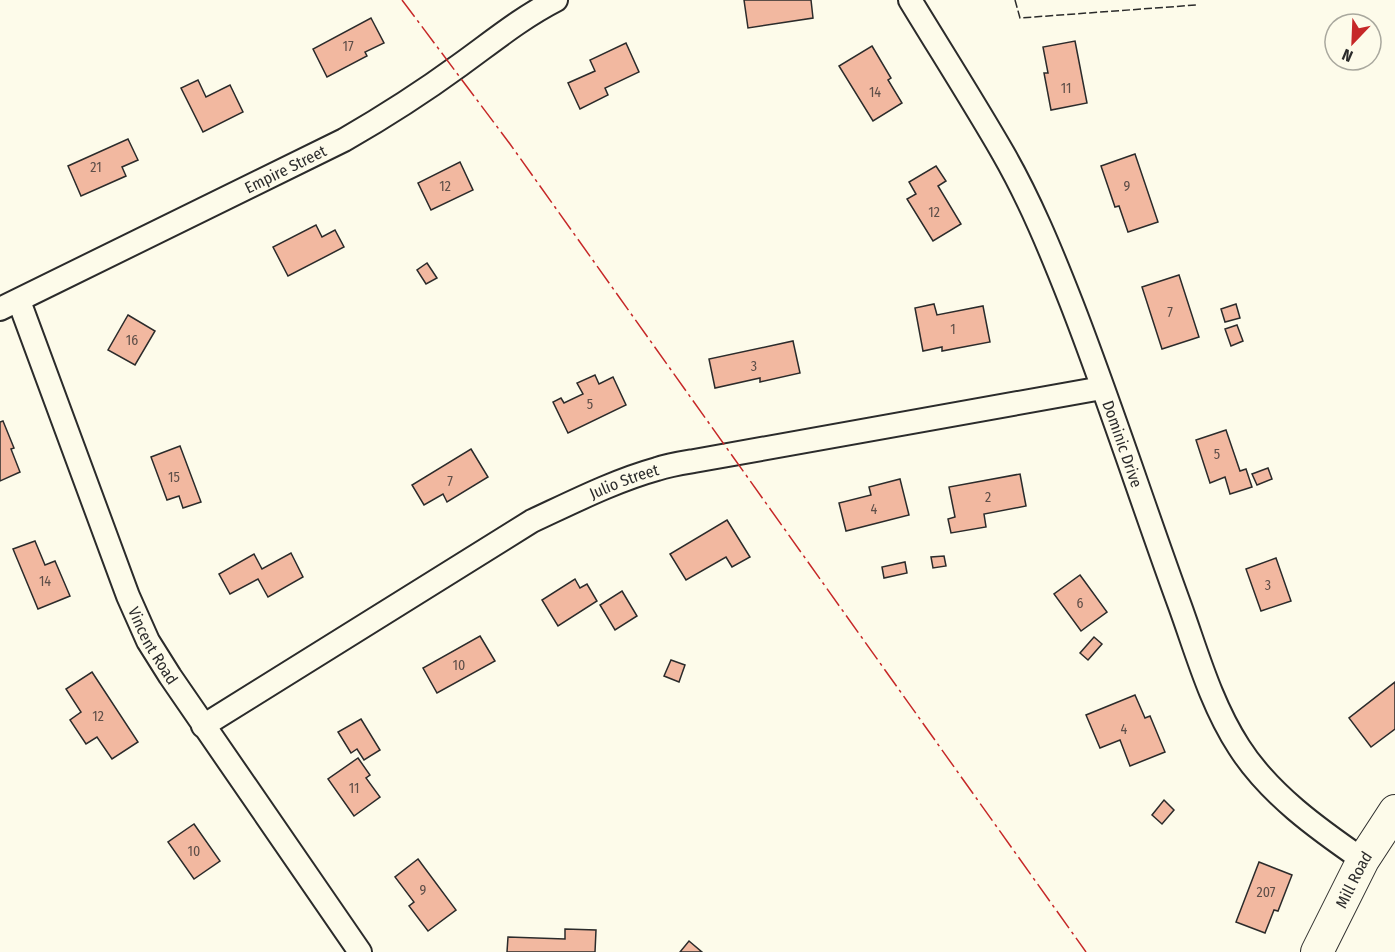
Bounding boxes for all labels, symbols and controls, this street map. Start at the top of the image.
north arrow [1323,12,1383,72]
house number: 17 [342,38,354,55]
text: N [1339,45,1355,66]
house number: 11 [1061,80,1071,97]
house number: 14 [869,84,881,101]
street label: Empire Street [242,141,330,197]
house number: 21 [90,159,102,176]
house number: 12 [439,178,451,195]
house number: 9 [1124,178,1131,195]
house number: 12 [928,204,940,221]
house number: 7 [1167,304,1173,321]
house number: 1 [950,321,956,338]
house number: 16 [126,332,138,349]
house number: 3 [751,358,757,375]
house number: 5 [587,396,593,413]
street label: Dominic Drive [1098,398,1146,490]
house number: 5 [1214,446,1220,463]
street label: Julio Street [586,460,662,503]
house number: 15 [168,469,180,486]
house number: 7 [447,473,453,490]
house number: 2 [985,489,991,506]
house number: 4 [871,501,878,518]
house number: 14 [39,573,51,590]
house number: 3 [1265,577,1271,594]
house number: 6 [1077,595,1084,612]
street label: Vincent Road [124,604,182,688]
house number: 10 [453,657,465,674]
house number: 12 [92,708,104,725]
house number: 4 [1121,721,1128,738]
house number: 11 [349,780,359,797]
house number: 10 [188,843,200,860]
street label: Mill Road [1332,848,1376,911]
house number: 9 [420,882,427,899]
house number: 207 [1257,884,1276,901]

